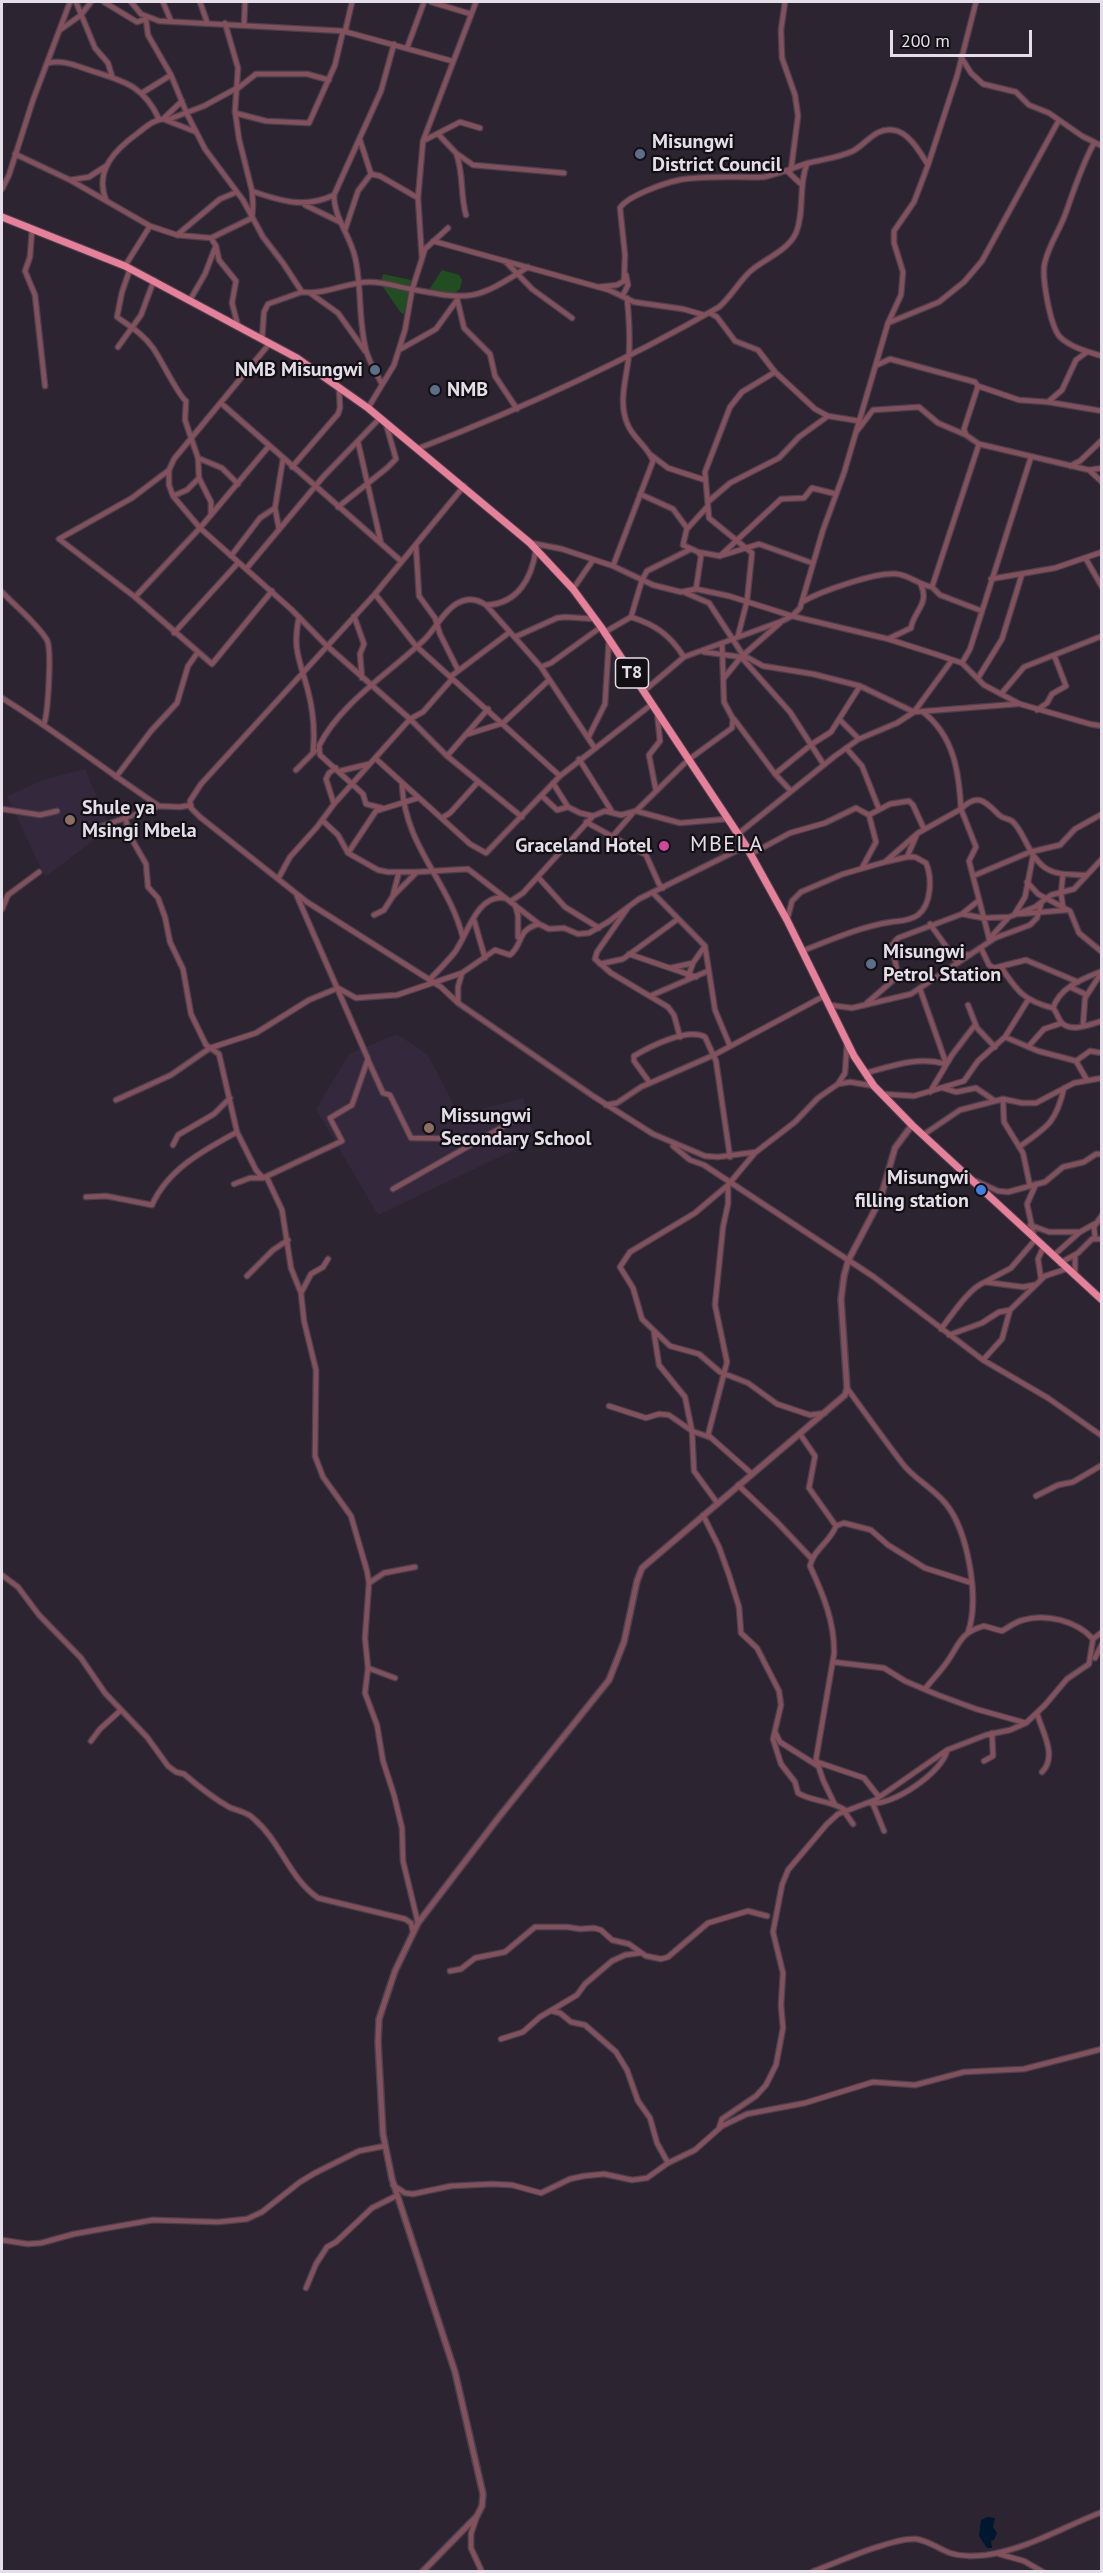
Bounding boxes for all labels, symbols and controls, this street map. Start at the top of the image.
scale bar [893,18,1036,56]
text: 200 m [901,29,950,52]
place label: Misungwi District Council [652,130,782,177]
marker: Misungwi District Council [633,147,647,161]
place label: NMB Misungwi [235,358,363,382]
marker: NMB Misungwi [368,363,382,377]
place label: NMB [447,378,488,402]
marker: NMB [428,383,442,397]
road number: T8 [616,658,648,688]
place label: Shule ya Msingi Mbela [82,796,197,843]
marker: Shule ya Msingi Mbela [63,813,77,827]
district label: MBELA [690,832,764,858]
place label: Graceland Hotel [515,834,652,858]
marker: Graceland Hotel [657,839,671,853]
place label: Misungwi Petrol Station [883,940,1001,987]
marker: Misungwi Petrol Station [864,957,878,971]
place label: Missungwi Secondary School [441,1104,591,1151]
marker: Missungwi Secondary School [422,1121,436,1135]
place label: Misungwi filling station [855,1166,969,1213]
marker: Misungwi filling station [974,1183,988,1197]

